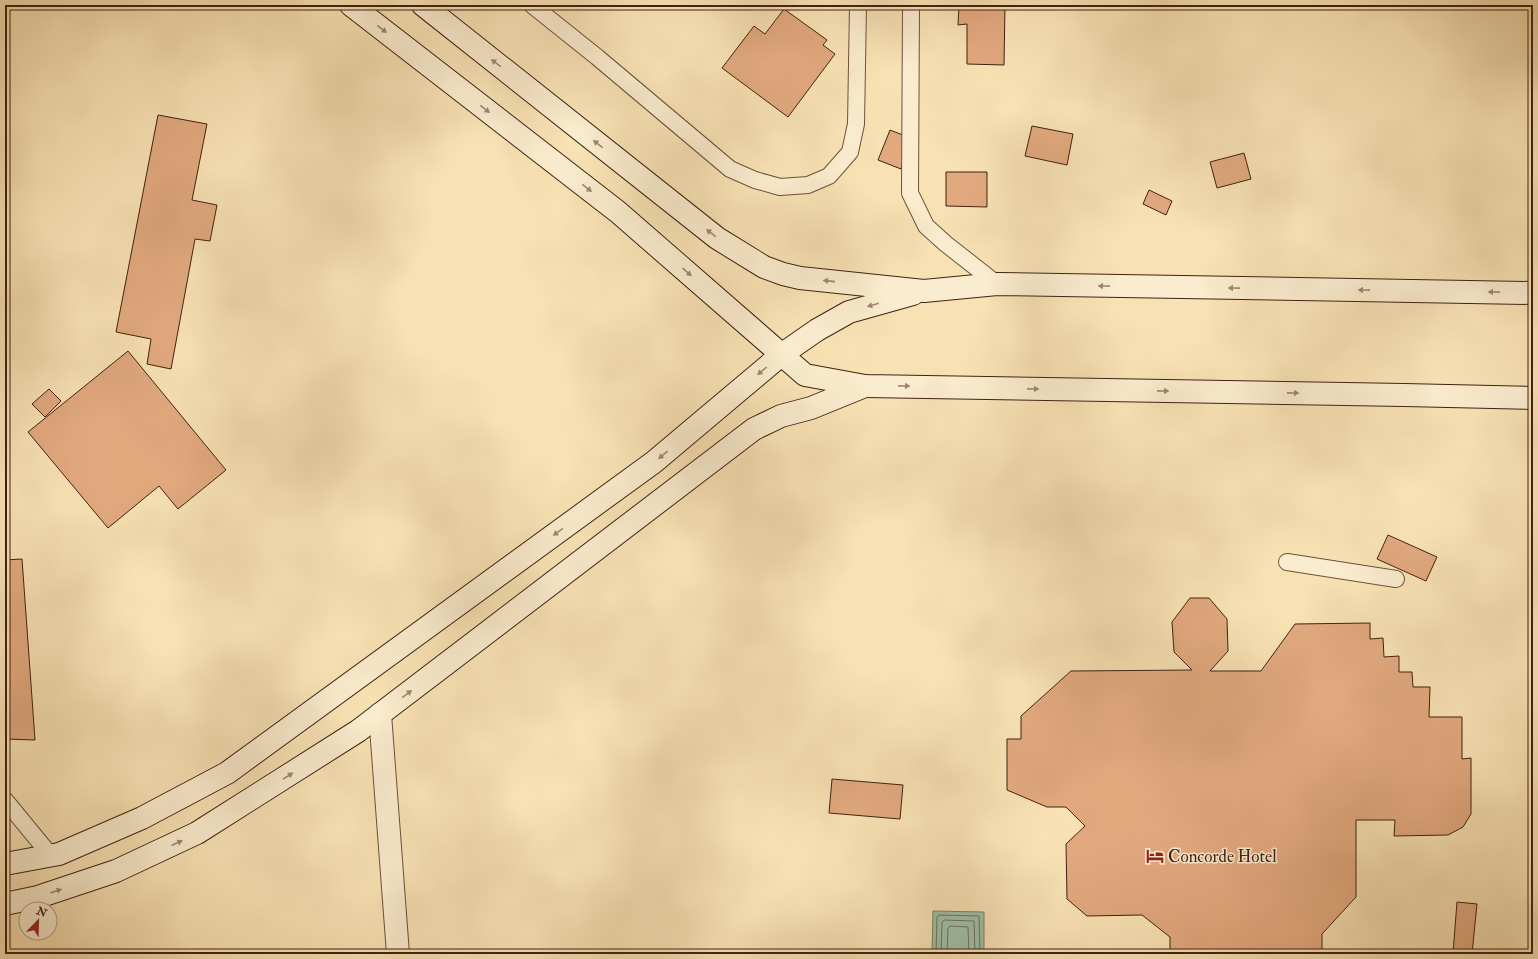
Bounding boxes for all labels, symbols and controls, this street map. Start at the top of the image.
one-way arrow [376,25,387,33]
one-way arrow [491,59,502,68]
one-way arrow [479,104,490,113]
one-way arrow [593,140,604,148]
one-way arrow [582,184,593,193]
one-way arrow [706,229,717,238]
one-way arrow [681,268,692,277]
one-way arrow [823,278,835,284]
one-way arrow [1097,283,1110,289]
one-way arrow [1227,285,1240,291]
one-way arrow [1357,287,1370,293]
one-way arrow [1487,289,1500,295]
one-way arrow [867,302,879,308]
one-way arrow [757,366,768,375]
one-way arrow [898,383,910,390]
one-way arrow [1027,385,1039,392]
one-way arrow [1157,387,1169,394]
one-way arrow [1287,389,1299,396]
one-way arrow [657,450,668,459]
one-way arrow [553,528,564,536]
one-way arrow [401,690,412,699]
one-way arrow [283,772,293,780]
one-way arrow [171,840,182,846]
hotel icon: Concorde Hotel [1145,846,1165,866]
place label: Concorde Hotel [1168,846,1277,867]
one-way arrow [51,888,63,894]
north arrow [18,901,58,941]
text: N [34,904,50,921]

